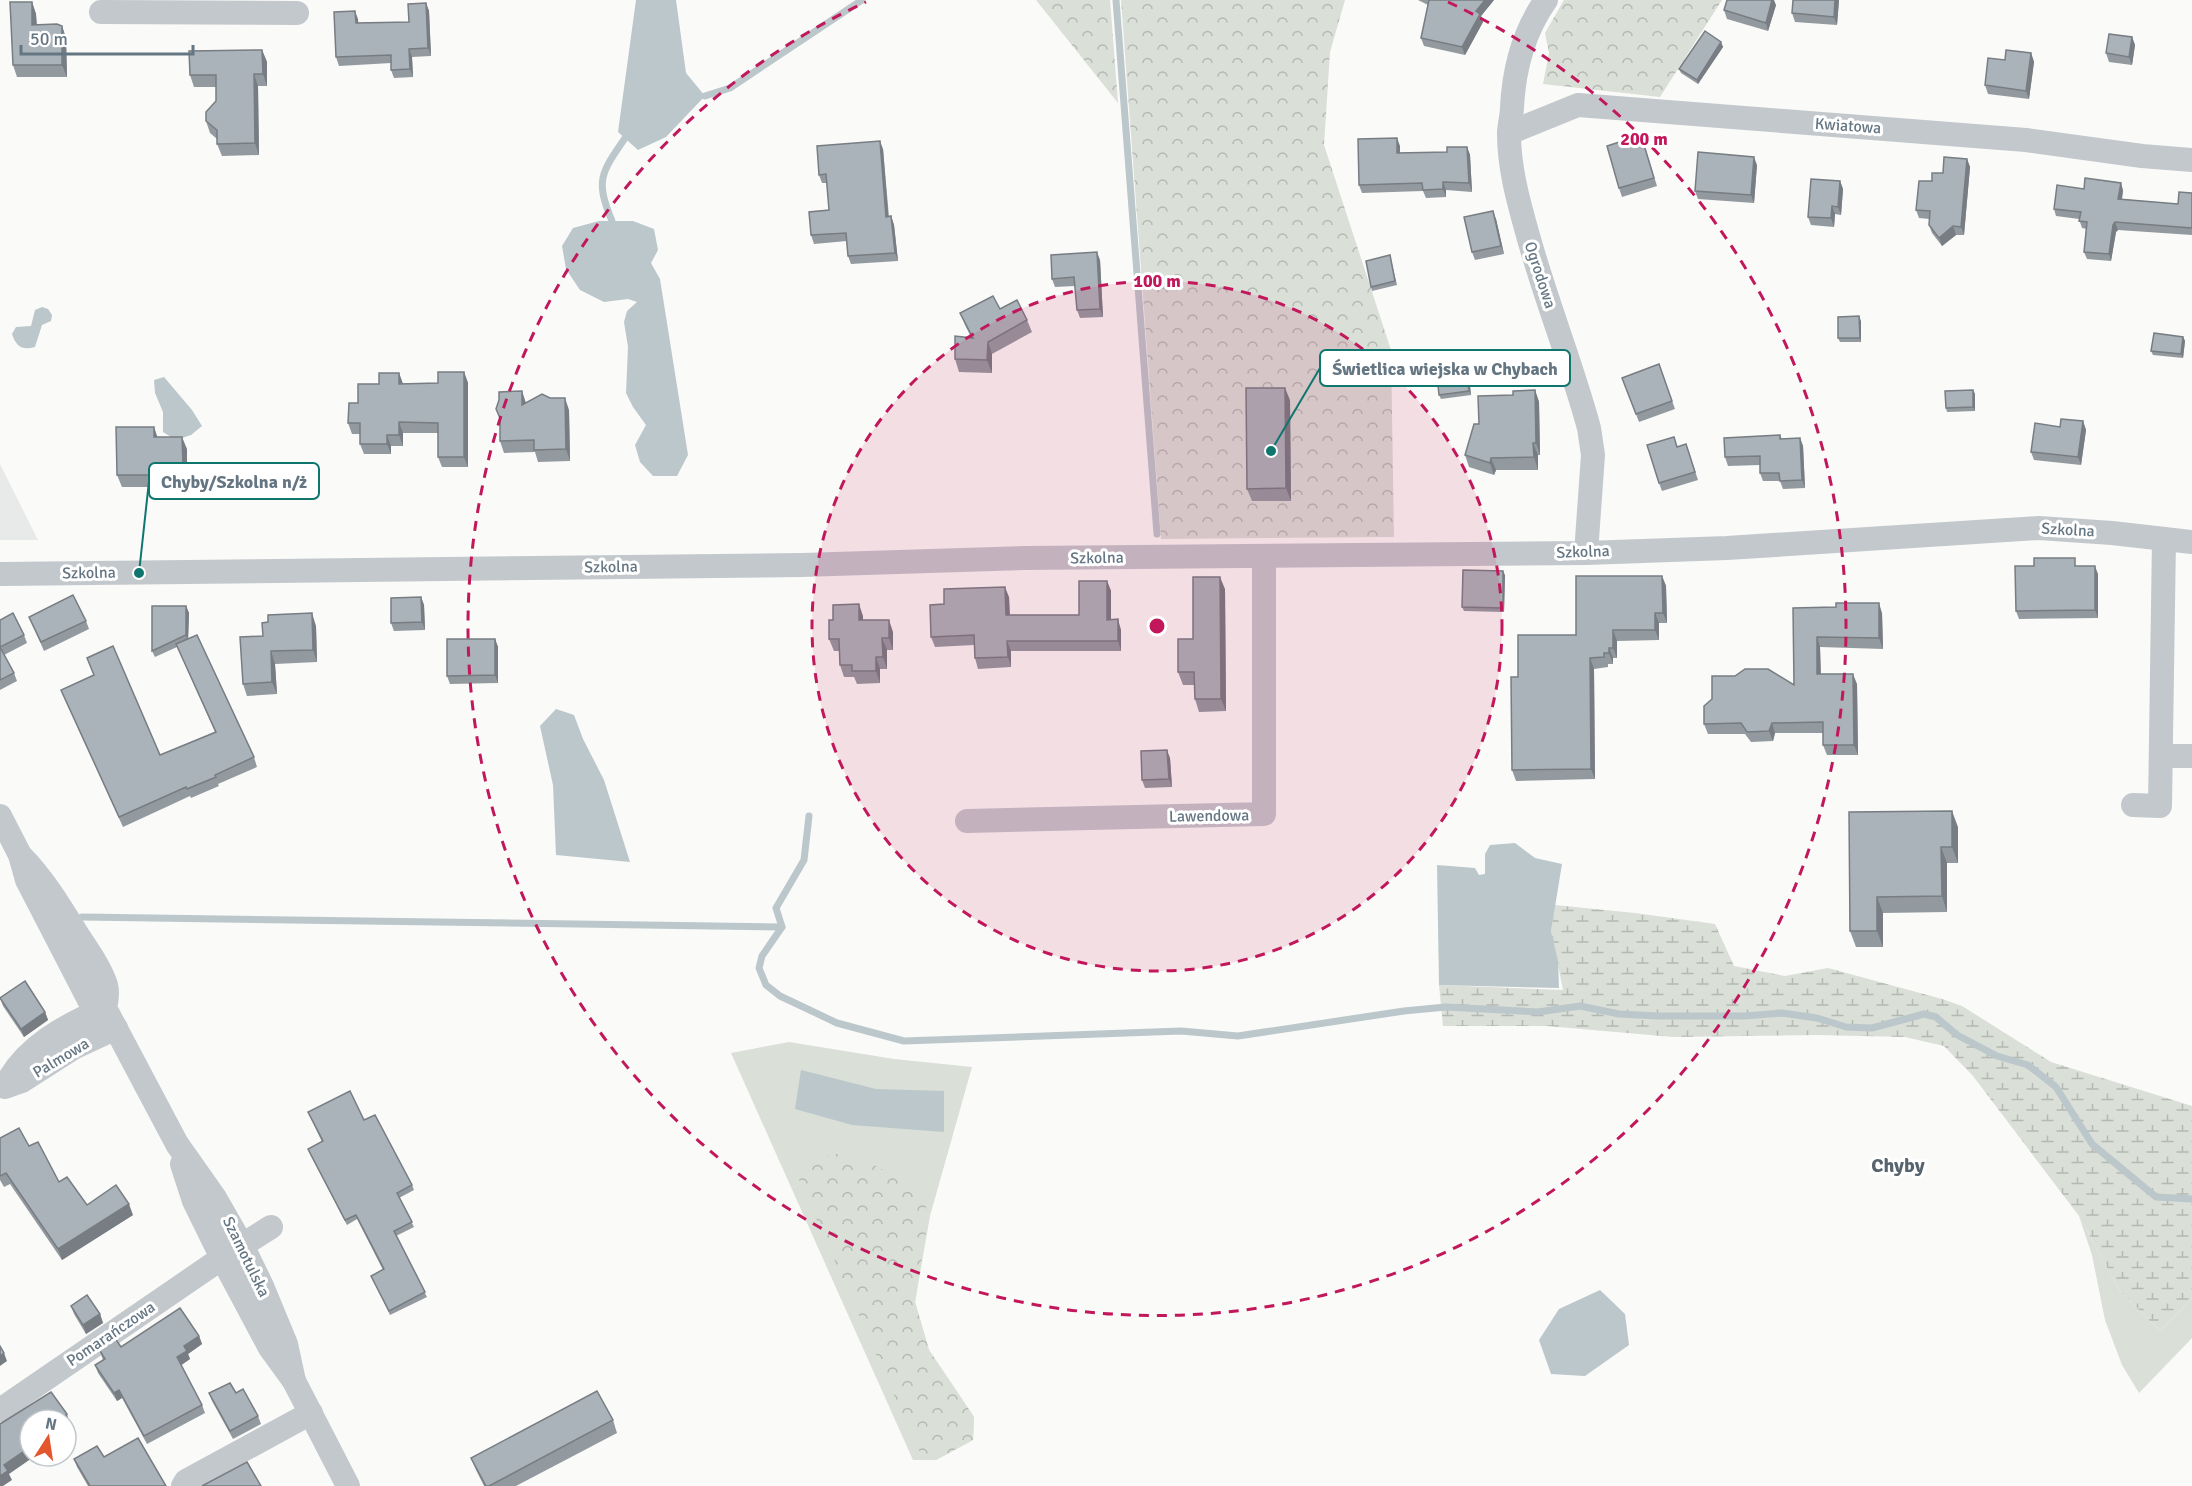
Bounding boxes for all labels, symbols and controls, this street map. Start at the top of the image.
scale bar [21,18,194,56]
text: 50 m [30,28,68,50]
street label: Kwiatowa [1814,114,1882,138]
text: 200 m [1620,128,1668,150]
street label: Ogrodowa [1520,239,1560,311]
text: 100 m [1133,270,1181,292]
callout: Świetlica wiejska w Chybach [1320,350,1570,386]
text: Świetlica wiejska w Chybach [1332,358,1558,380]
callout: Chyby/Szkolna n/ż [149,463,319,499]
text: Chyby/Szkolna n/ż [161,471,307,493]
street label: Szkolna [2041,519,2095,541]
street label: Szkolna [1556,541,1610,563]
street label: Szkolna [1070,548,1124,568]
street label: Szkolna [584,557,638,577]
street label: Szkolna [62,563,116,583]
centre of rings [1147,616,1167,636]
street label: Lawendowa [1169,805,1249,827]
street label: Palmowa [29,1033,93,1083]
district label: Chyby [1871,1153,1925,1178]
street label: Szamotulska [218,1213,274,1301]
street label: Pomarańczowa [63,1297,159,1371]
north arrow [18,1408,78,1468]
text: N [43,1413,58,1435]

